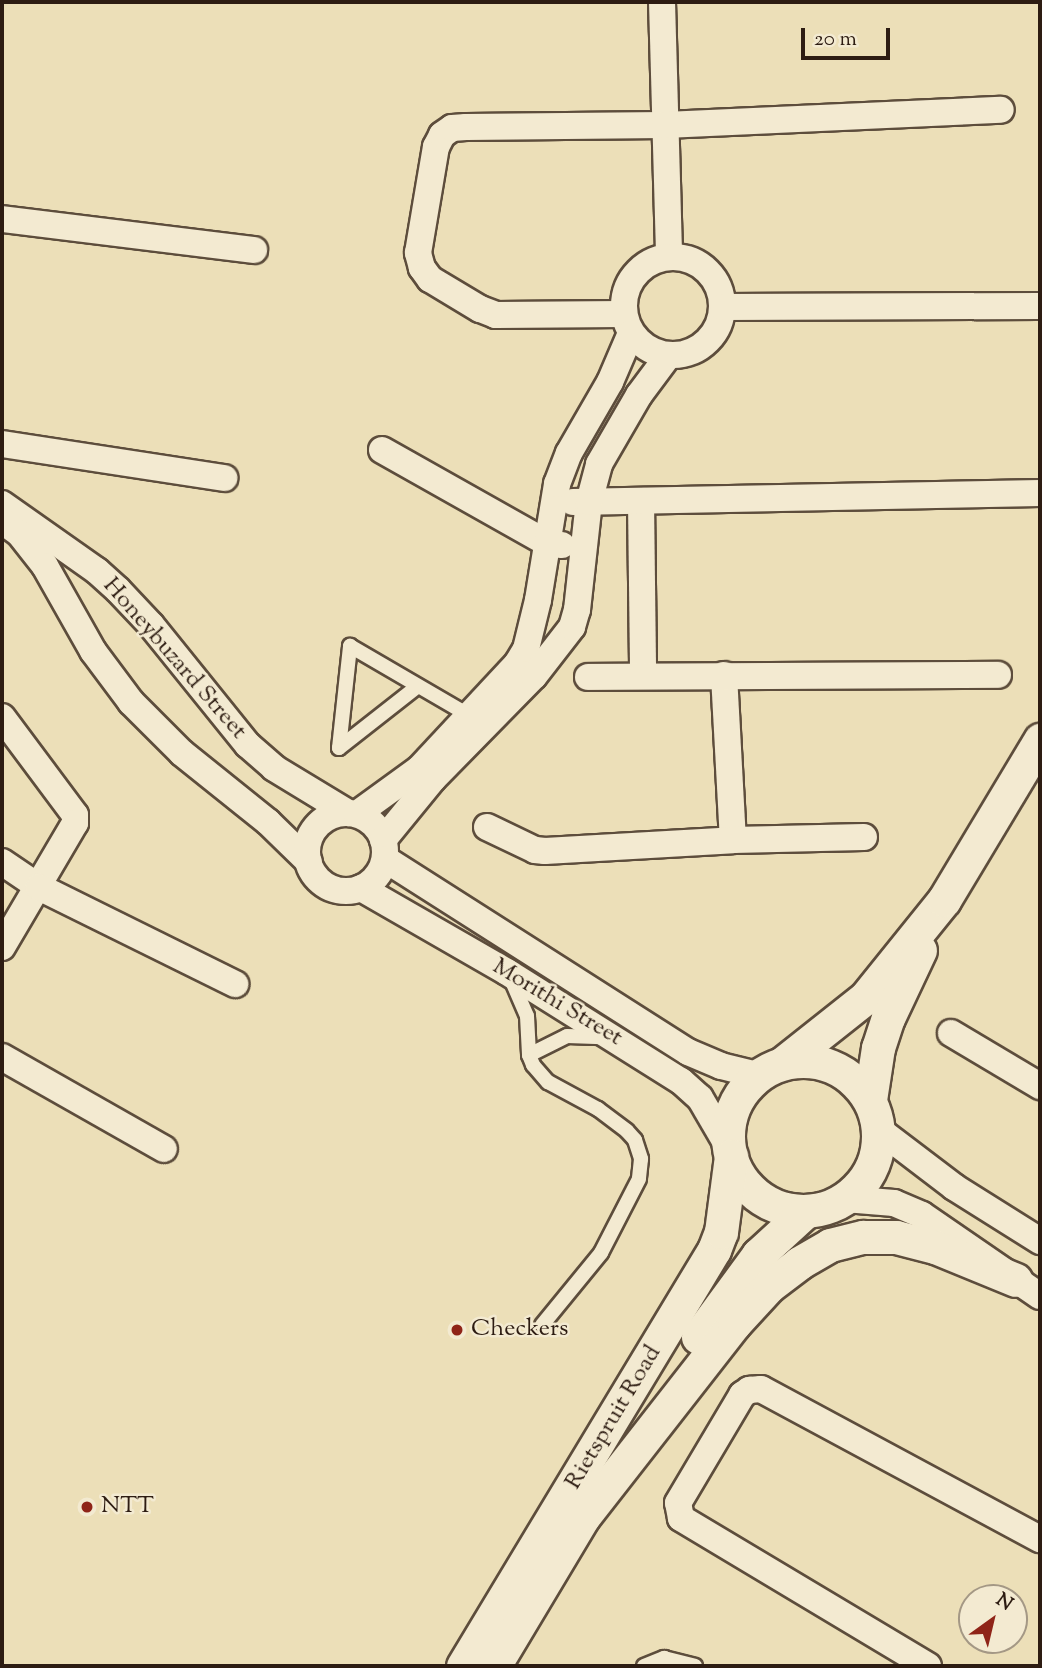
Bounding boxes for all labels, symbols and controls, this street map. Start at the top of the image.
scale bar [804,14,893,58]
text: 20 m [814,25,857,55]
street label: Honeybuzard Street [96,572,252,746]
street label: Morithi Street [487,953,627,1053]
place label: Checkers [471,1316,568,1344]
marker: Checkers [449,1322,465,1338]
street label: Rietspruit Road [560,1341,668,1495]
place label: NTT [101,1493,154,1521]
marker: NTT [79,1499,95,1515]
north arrow [958,1584,1028,1654]
text: N [990,1587,1018,1618]

